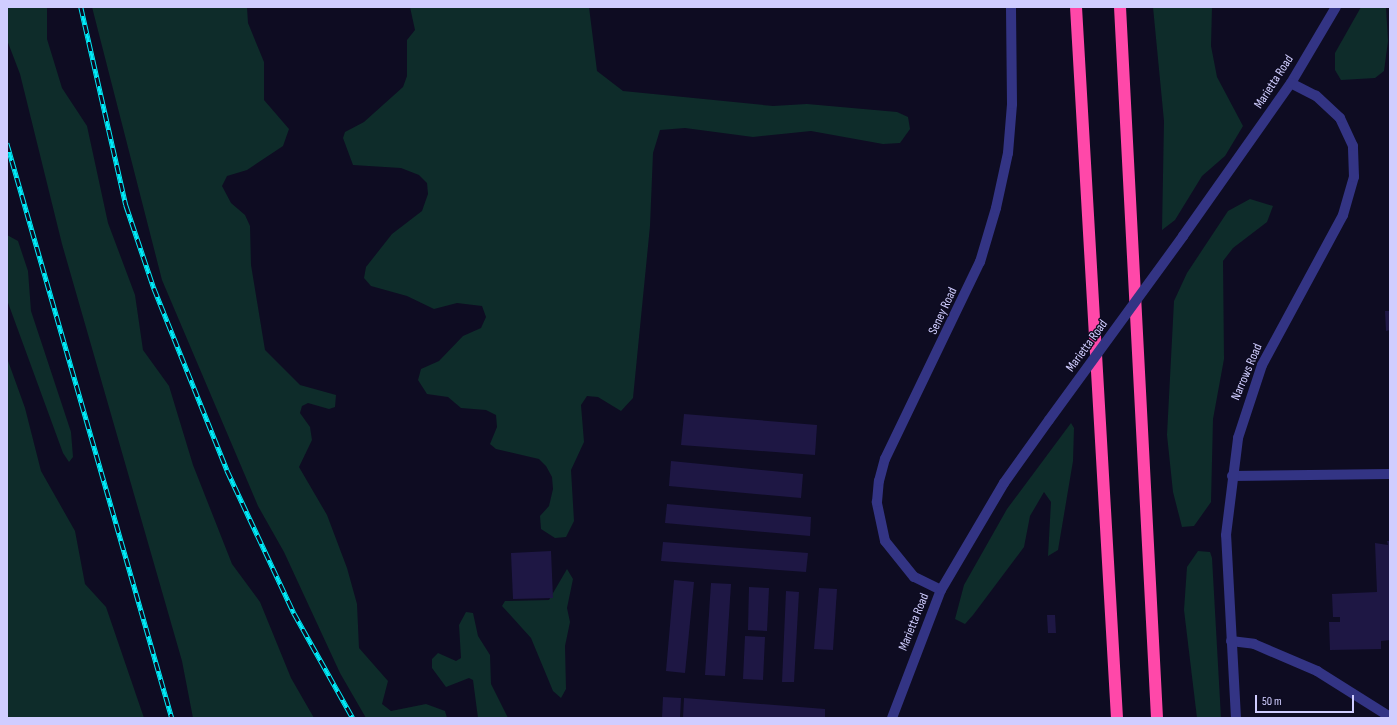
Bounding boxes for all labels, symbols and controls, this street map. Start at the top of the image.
street label: Marietta Road [1251,52,1297,112]
street label: Seney Road [925,285,961,337]
street label: Marietta Road [1063,317,1111,375]
street label: Narrows Road [1228,341,1266,403]
street label: Marietta Road [895,591,933,653]
scale bar [1257,687,1356,713]
text: 50 m [1262,694,1282,709]

